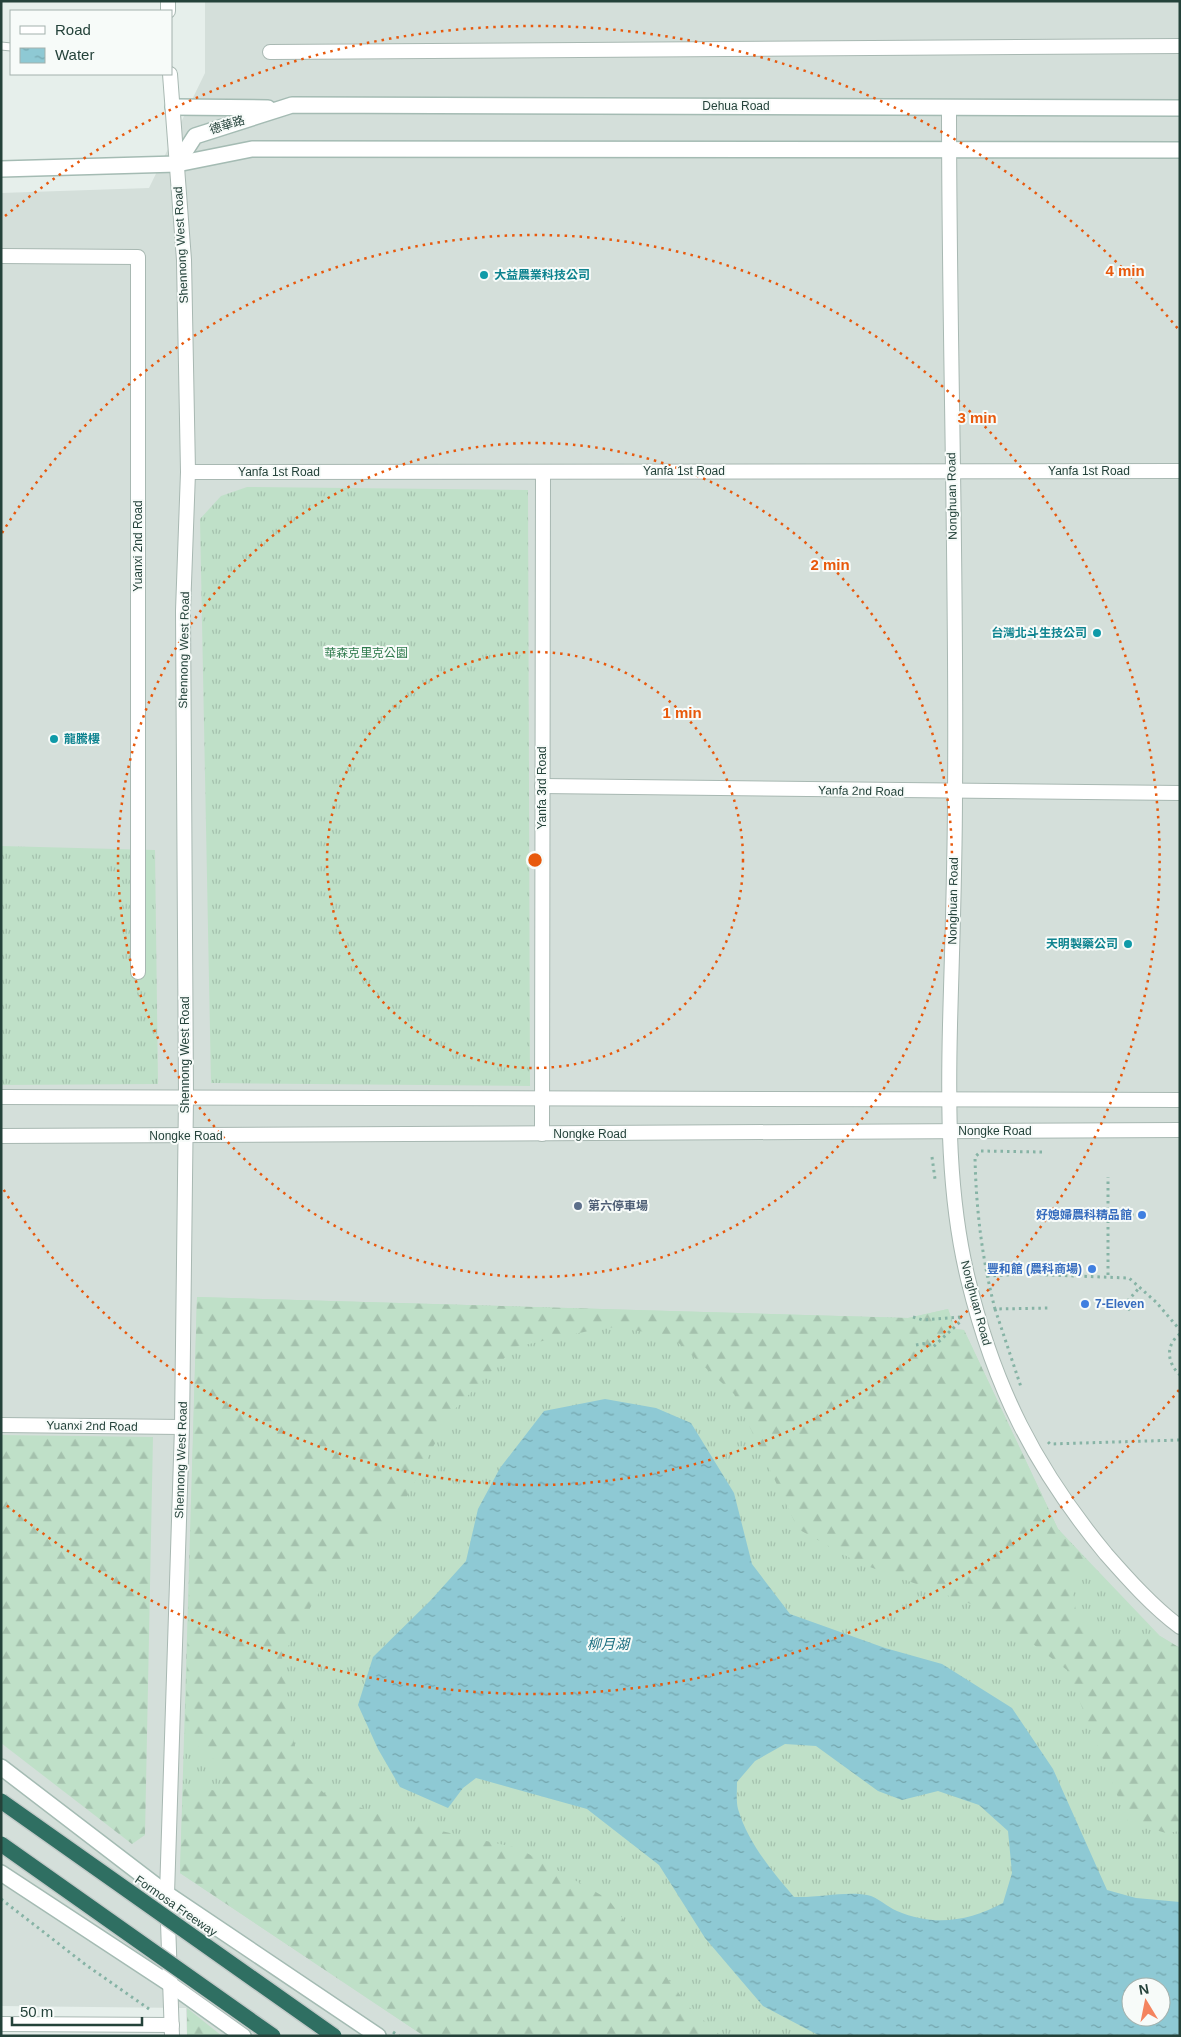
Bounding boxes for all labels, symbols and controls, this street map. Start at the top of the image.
legend [10,10,172,75]
text: Road [55,21,91,38]
text: Water [55,46,94,63]
street label: Dehua Road [702,99,770,113]
street label: 德華路 [208,113,246,137]
street label: Shennong West Road [171,186,191,304]
text: 4 min [1105,262,1145,279]
place label: 大益農業科技公司 [494,268,590,282]
marker: 大益農業科技公司 [478,269,490,281]
text: 3 min [957,409,997,426]
street label: Nonghuan Road [944,452,960,540]
street label: Yanfa 1st Road [643,464,725,478]
street label: Yanfa 1st Road [1048,464,1130,478]
street label: Yanfa 1st Road [238,465,320,479]
street label: Yuanxi 2nd Road [131,500,145,592]
text: 2 min [810,556,850,573]
street label: Shennong West Road [176,591,192,709]
place label: 台灣北斗生技公司 [991,626,1087,640]
marker: 台灣北斗生技公司 [1091,627,1103,639]
park label: 華森克里克公園 [324,646,408,660]
text: 1 min [662,704,702,721]
place label: 龍騰樓 [64,732,100,746]
marker: 龍騰樓 [48,733,60,745]
street label: Yanfa 3rd Road [535,746,549,830]
street label: Yanfa 2nd Road [818,783,904,799]
centre of rings [526,851,544,869]
street label: Nonghuan Road [945,857,961,945]
place label: 天明製藥公司 [1046,937,1118,951]
marker: 天明製藥公司 [1122,938,1134,950]
street label: Shennong West Road [178,996,192,1114]
street label: Nongke Road [958,1124,1032,1138]
street label: Nongke Road [553,1127,627,1141]
street label: Nongke Road [149,1129,223,1143]
place label: 第六停車場 [588,1199,648,1213]
marker: 第六停車場 [572,1200,584,1212]
place label: 好媳婦農科精品館 [1036,1208,1132,1222]
marker: 好媳婦農科精品館 [1136,1209,1148,1221]
street label: Nonghuan Road [958,1259,994,1347]
place label: 豐和館 (農科商場) [987,1262,1082,1276]
marker: 豐和館 (農科商場) [1086,1263,1098,1275]
place label: 7-Eleven [1095,1297,1144,1311]
marker: 7-Eleven [1079,1298,1091,1310]
street label: Shennong West Road [172,1401,190,1519]
street label: Yuanxi 2nd Road [46,1418,138,1434]
water label: 柳月湖 [587,1636,631,1652]
street label: Formosa Freeway [132,1873,220,1939]
north arrow [1121,1977,1171,2027]
text: N [1137,1980,1150,1998]
scale bar [12,1994,142,2026]
text: 50 m [20,2003,53,2020]

